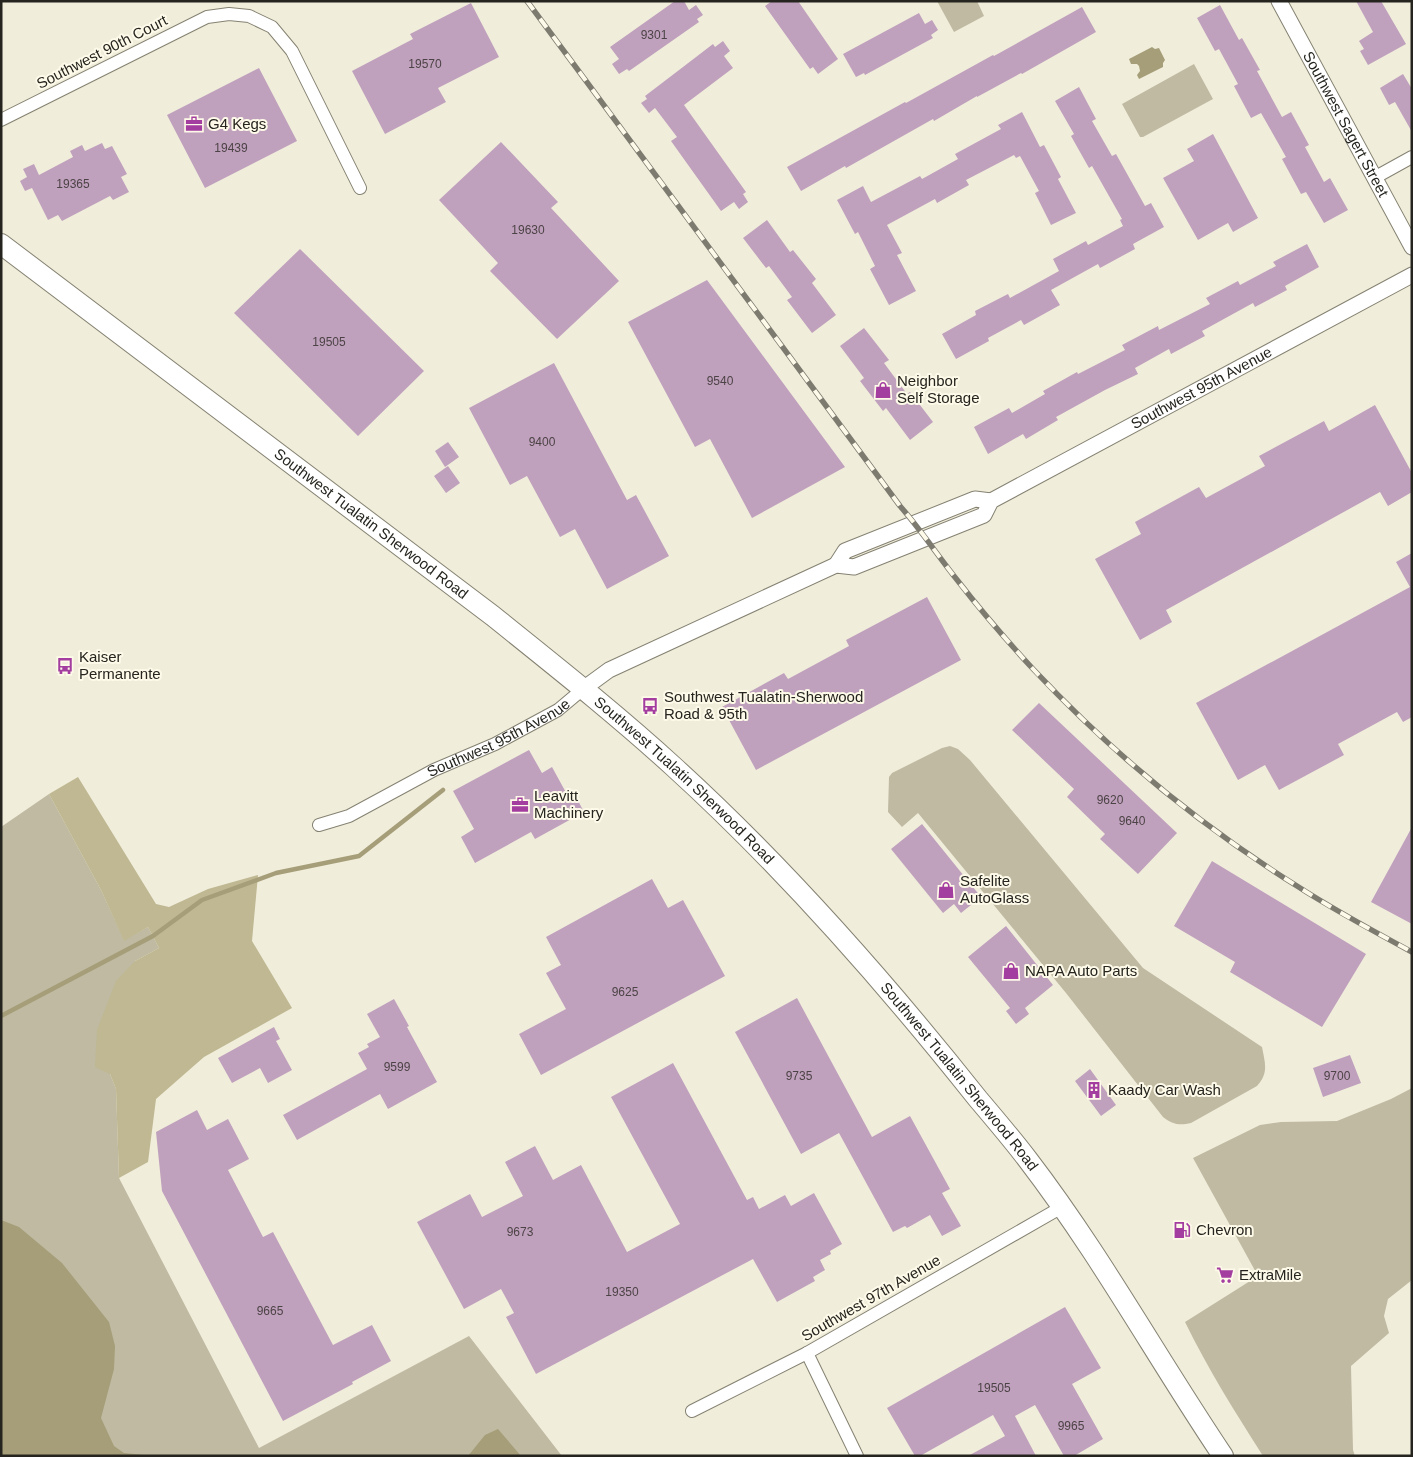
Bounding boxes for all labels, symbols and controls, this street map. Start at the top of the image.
street label: Southwest 90th Court [34,11,171,92]
house number: 9301 [641,28,668,42]
street label: Southwest Sagert Street [1300,48,1393,200]
house number: 19570 [408,57,442,71]
office icon: G4 Kegs [184,114,204,134]
place label: G4 Kegs [208,115,266,132]
house number: 19439 [214,141,248,155]
house number: 19365 [56,177,90,191]
house number: 19630 [511,223,545,237]
house number: 19505 [312,335,346,349]
street label: Southwest 95th Avenue [1128,343,1275,432]
place label: Neighbor Self Storage [897,372,980,406]
house number: 9540 [707,374,734,388]
shop icon: Neighbor Self Storage [873,380,893,400]
house number: 9400 [529,435,556,449]
street label: Southwest Tualatin Sherwood Road [271,445,472,602]
place label: Kaiser Permanente [79,648,161,682]
bus stop icon: Kaiser Permanente [55,656,75,676]
place label: Southwest Tualatin-Sherwood Road & 95th [664,688,863,722]
street label: Southwest Tualatin Sherwood Road [591,693,778,867]
street label: Southwest 95th Avenue [424,695,573,780]
bus stop icon: Southwest Tualatin-Sherwood Road & 95th [640,696,660,716]
place label: Leavitt Machinery [534,787,604,821]
house number: 9620 [1097,793,1124,807]
office icon: Leavitt Machinery [510,795,530,815]
house number: 9640 [1119,814,1146,828]
place label: Safelite AutoGlass [960,872,1029,906]
shop icon: Safelite AutoGlass [936,880,956,900]
shop icon: NAPA Auto Parts [1001,961,1021,981]
place label: NAPA Auto Parts [1025,962,1137,979]
street label: Southwest Tualatin Sherwood Road [877,979,1042,1174]
house number: 9625 [612,985,639,999]
house number: 9599 [384,1060,411,1074]
house number: 9735 [786,1069,813,1083]
house number: 9700 [1324,1069,1351,1083]
building icon: Kaady Car Wash [1084,1080,1104,1100]
place label: Kaady Car Wash [1108,1081,1221,1098]
fuel station icon: Chevron [1172,1220,1192,1240]
place label: Chevron [1196,1221,1253,1238]
house number: 9673 [507,1225,534,1239]
street label: Southwest 97th Avenue [798,1251,943,1344]
supermarket icon: ExtraMile [1215,1265,1235,1285]
place label: ExtraMile [1239,1266,1302,1283]
house number: 19350 [605,1285,639,1299]
house number: 9665 [257,1304,284,1318]
house number: 19505 [977,1381,1011,1395]
house number: 9965 [1058,1419,1085,1433]

